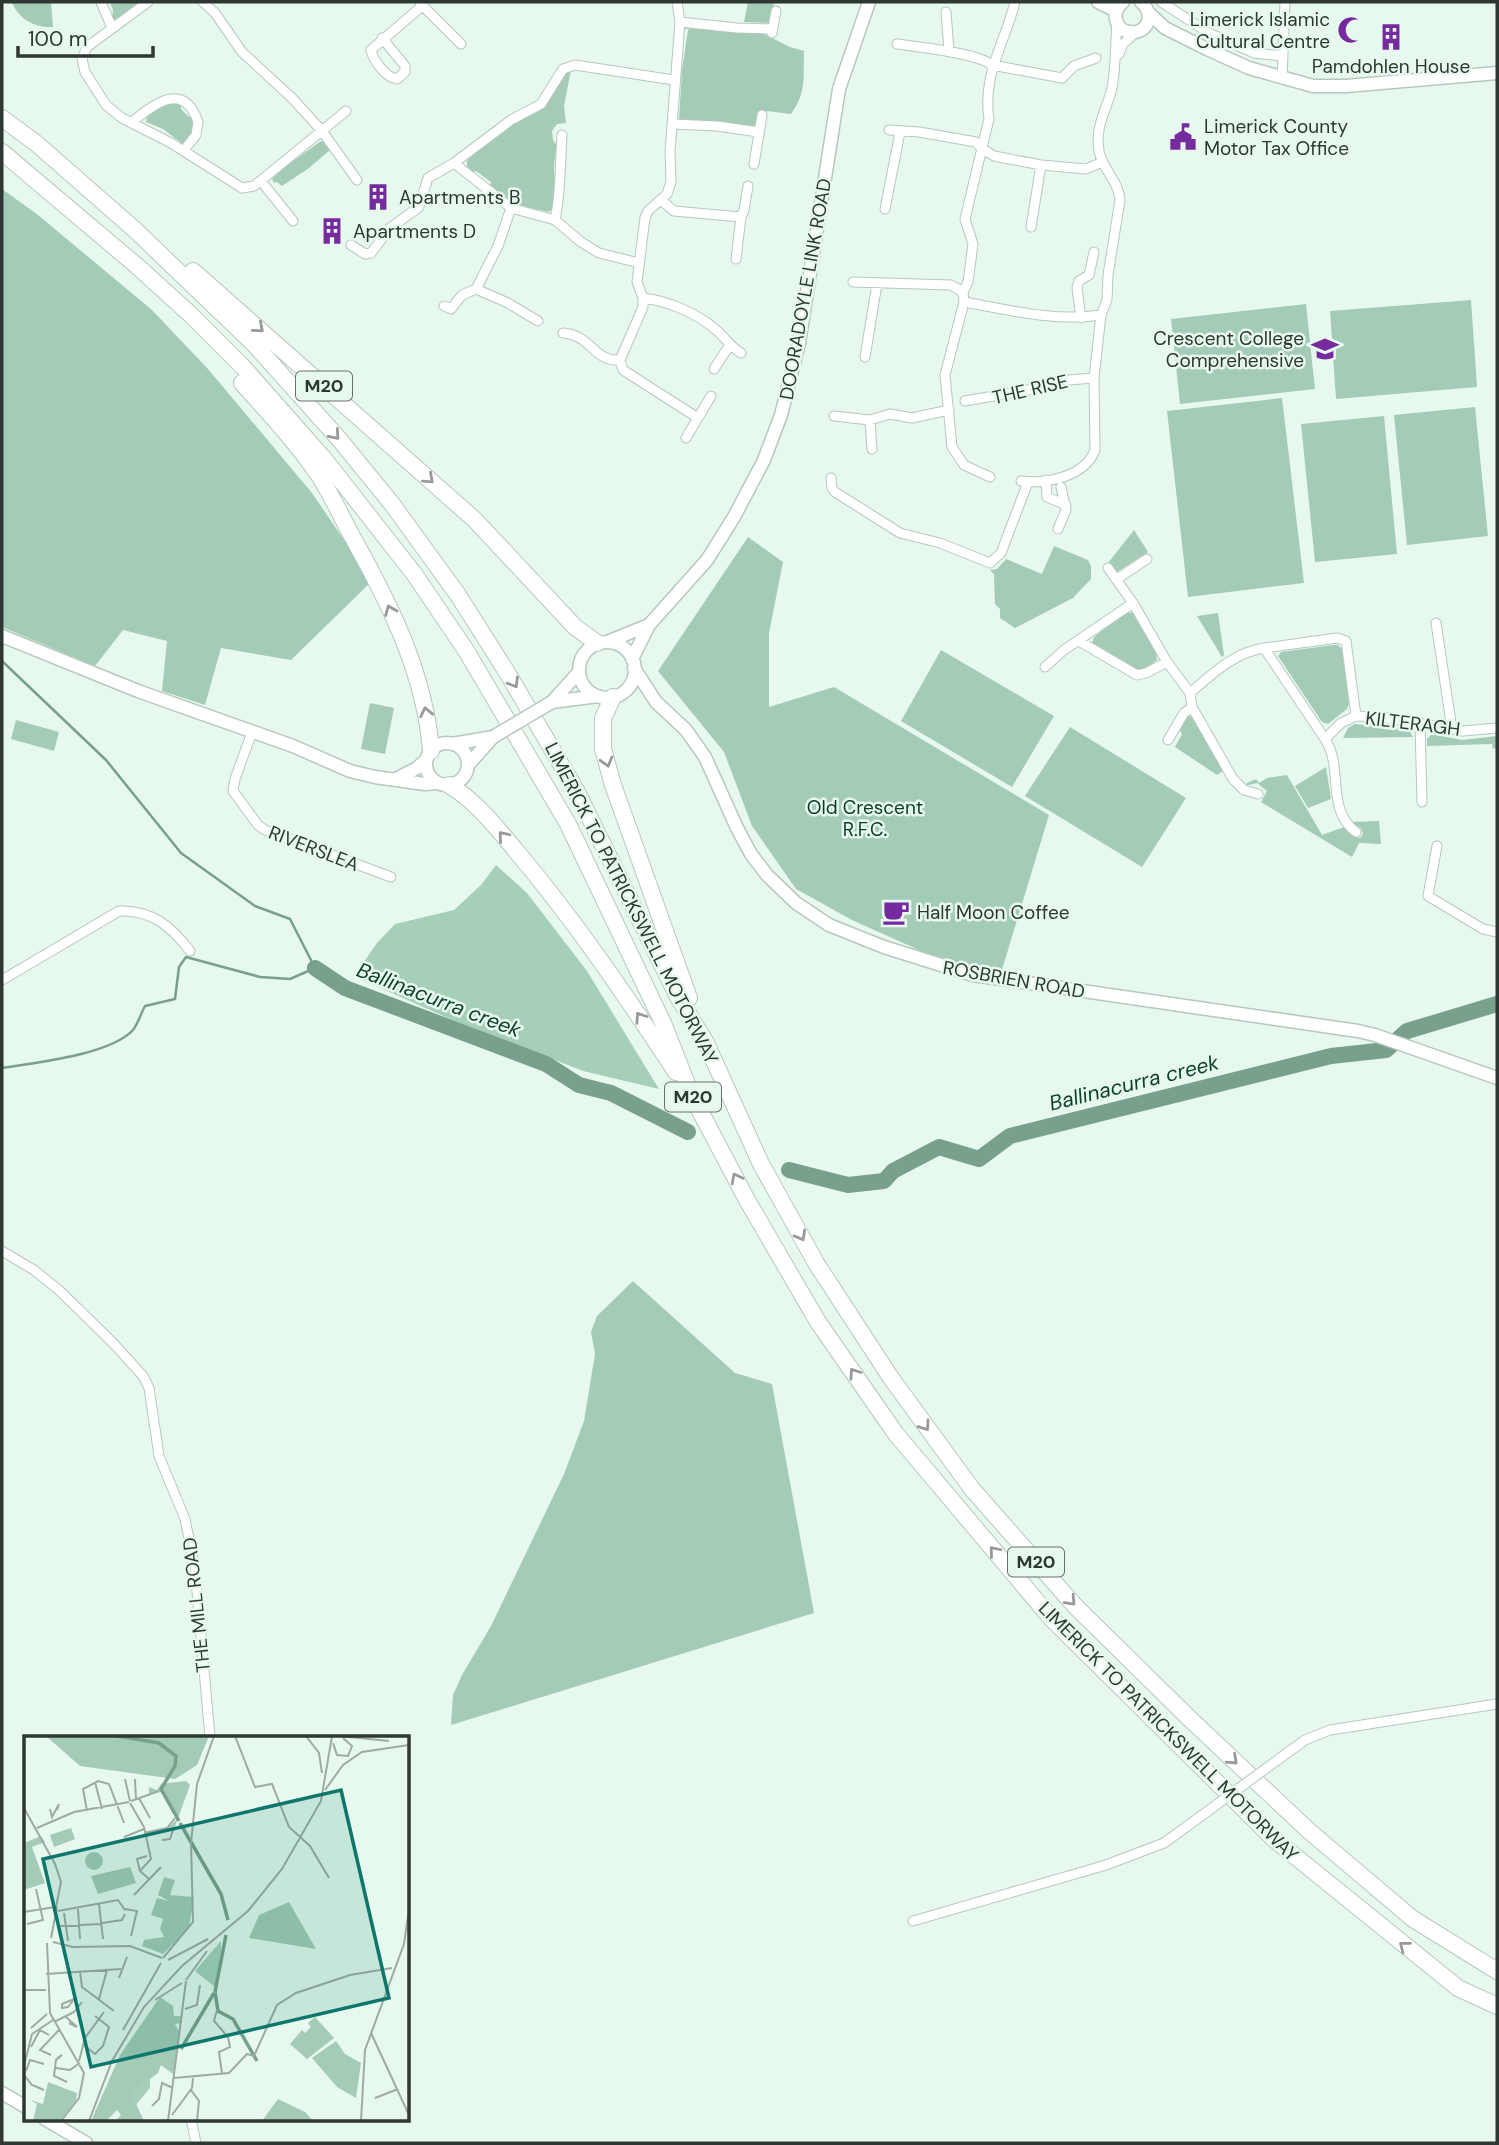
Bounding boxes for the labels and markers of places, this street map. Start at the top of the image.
place label: Limerick Islamic Cultural Centre [1190,7,1330,54]
mosque icon: Limerick Islamic Cultural Centre [1336,15,1366,45]
building icon: Pamdohlen House [1376,22,1406,52]
place label: Pamdohlen House [1312,54,1470,79]
place label: Limerick County Motor Tax Office [1204,114,1349,161]
public building icon: Limerick County Motor Tax Office [1168,122,1198,152]
building icon: Apartments B [363,182,393,212]
place label: Apartments B [399,185,520,210]
building icon: Apartments D [317,216,347,246]
place label: Apartments D [353,219,476,244]
place label: Crescent College Comprehensive [1153,326,1304,373]
school or university icon: Crescent College Comprehensive [1310,334,1340,364]
cafe icon: Half Moon Coffee [881,897,911,927]
place label: Half Moon Coffee [917,900,1070,925]

